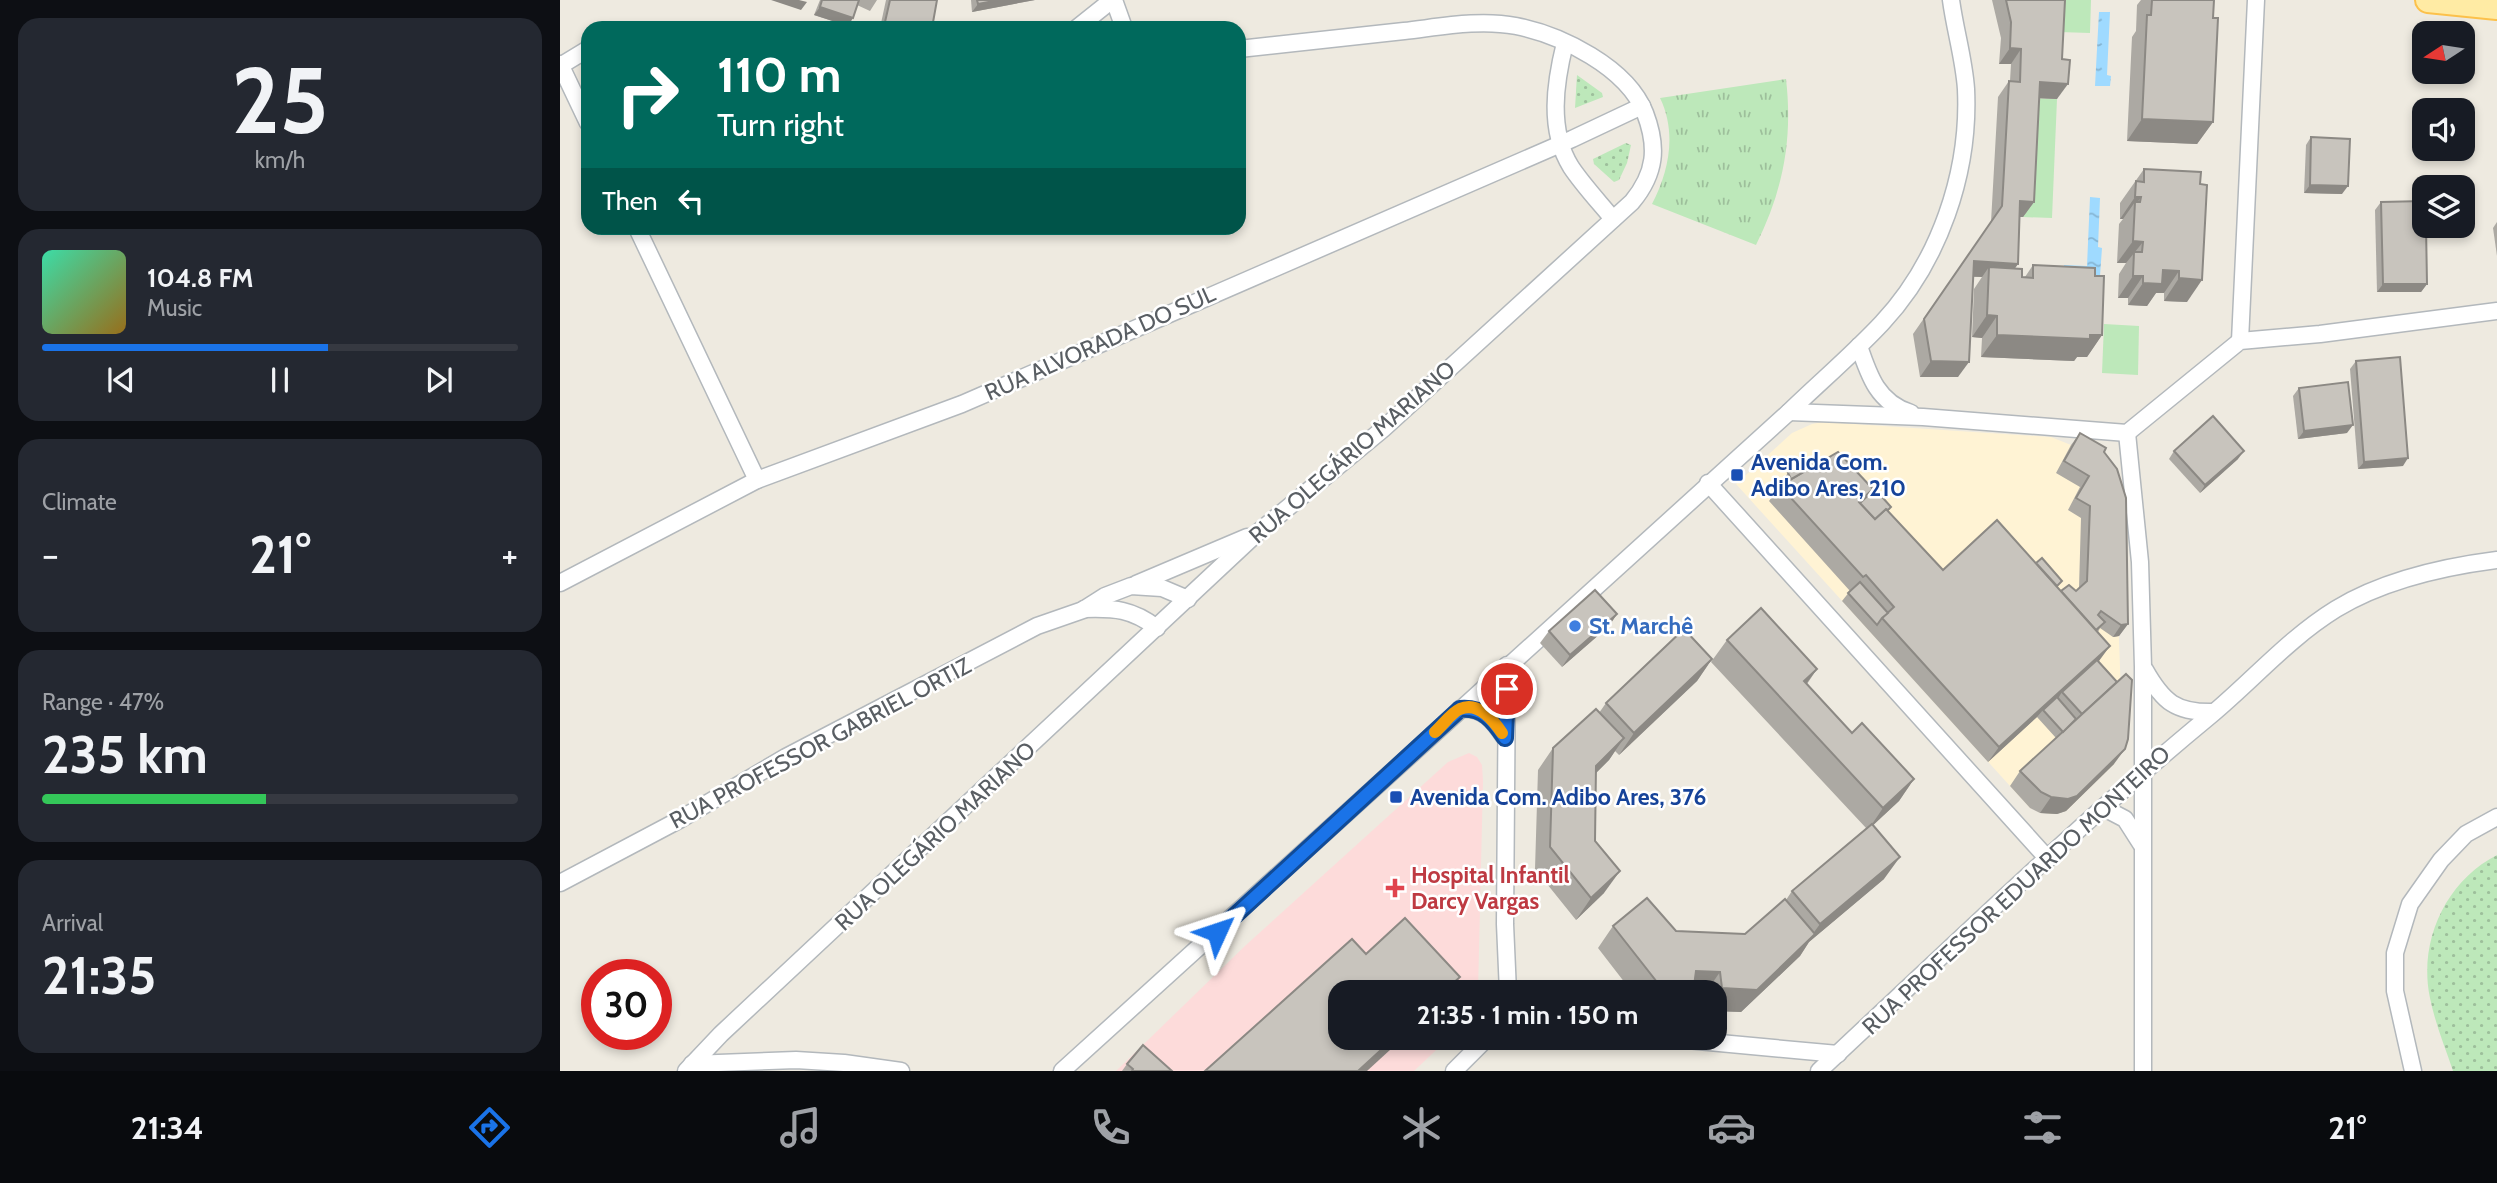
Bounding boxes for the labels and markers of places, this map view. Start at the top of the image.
place label: Avenida Com. Adibo Ares, 210 [1751,448,1906,502]
marker: Avenida Com. Adibo Ares, 210 [1729,467,1745,483]
place label: St. Marchê [1589,612,1693,640]
marker: St. Marchê [1567,618,1583,634]
pin [1477,659,1537,719]
place label: Avenida Com. Adibo Ares, 376 [1410,783,1706,811]
marker: Avenida Com. Adibo Ares, 376 [1388,789,1404,805]
place label: Hospital Infantil Darcy Vargas [1411,861,1570,915]
marker: Hospital Infantil Darcy Vargas [1385,878,1405,898]

